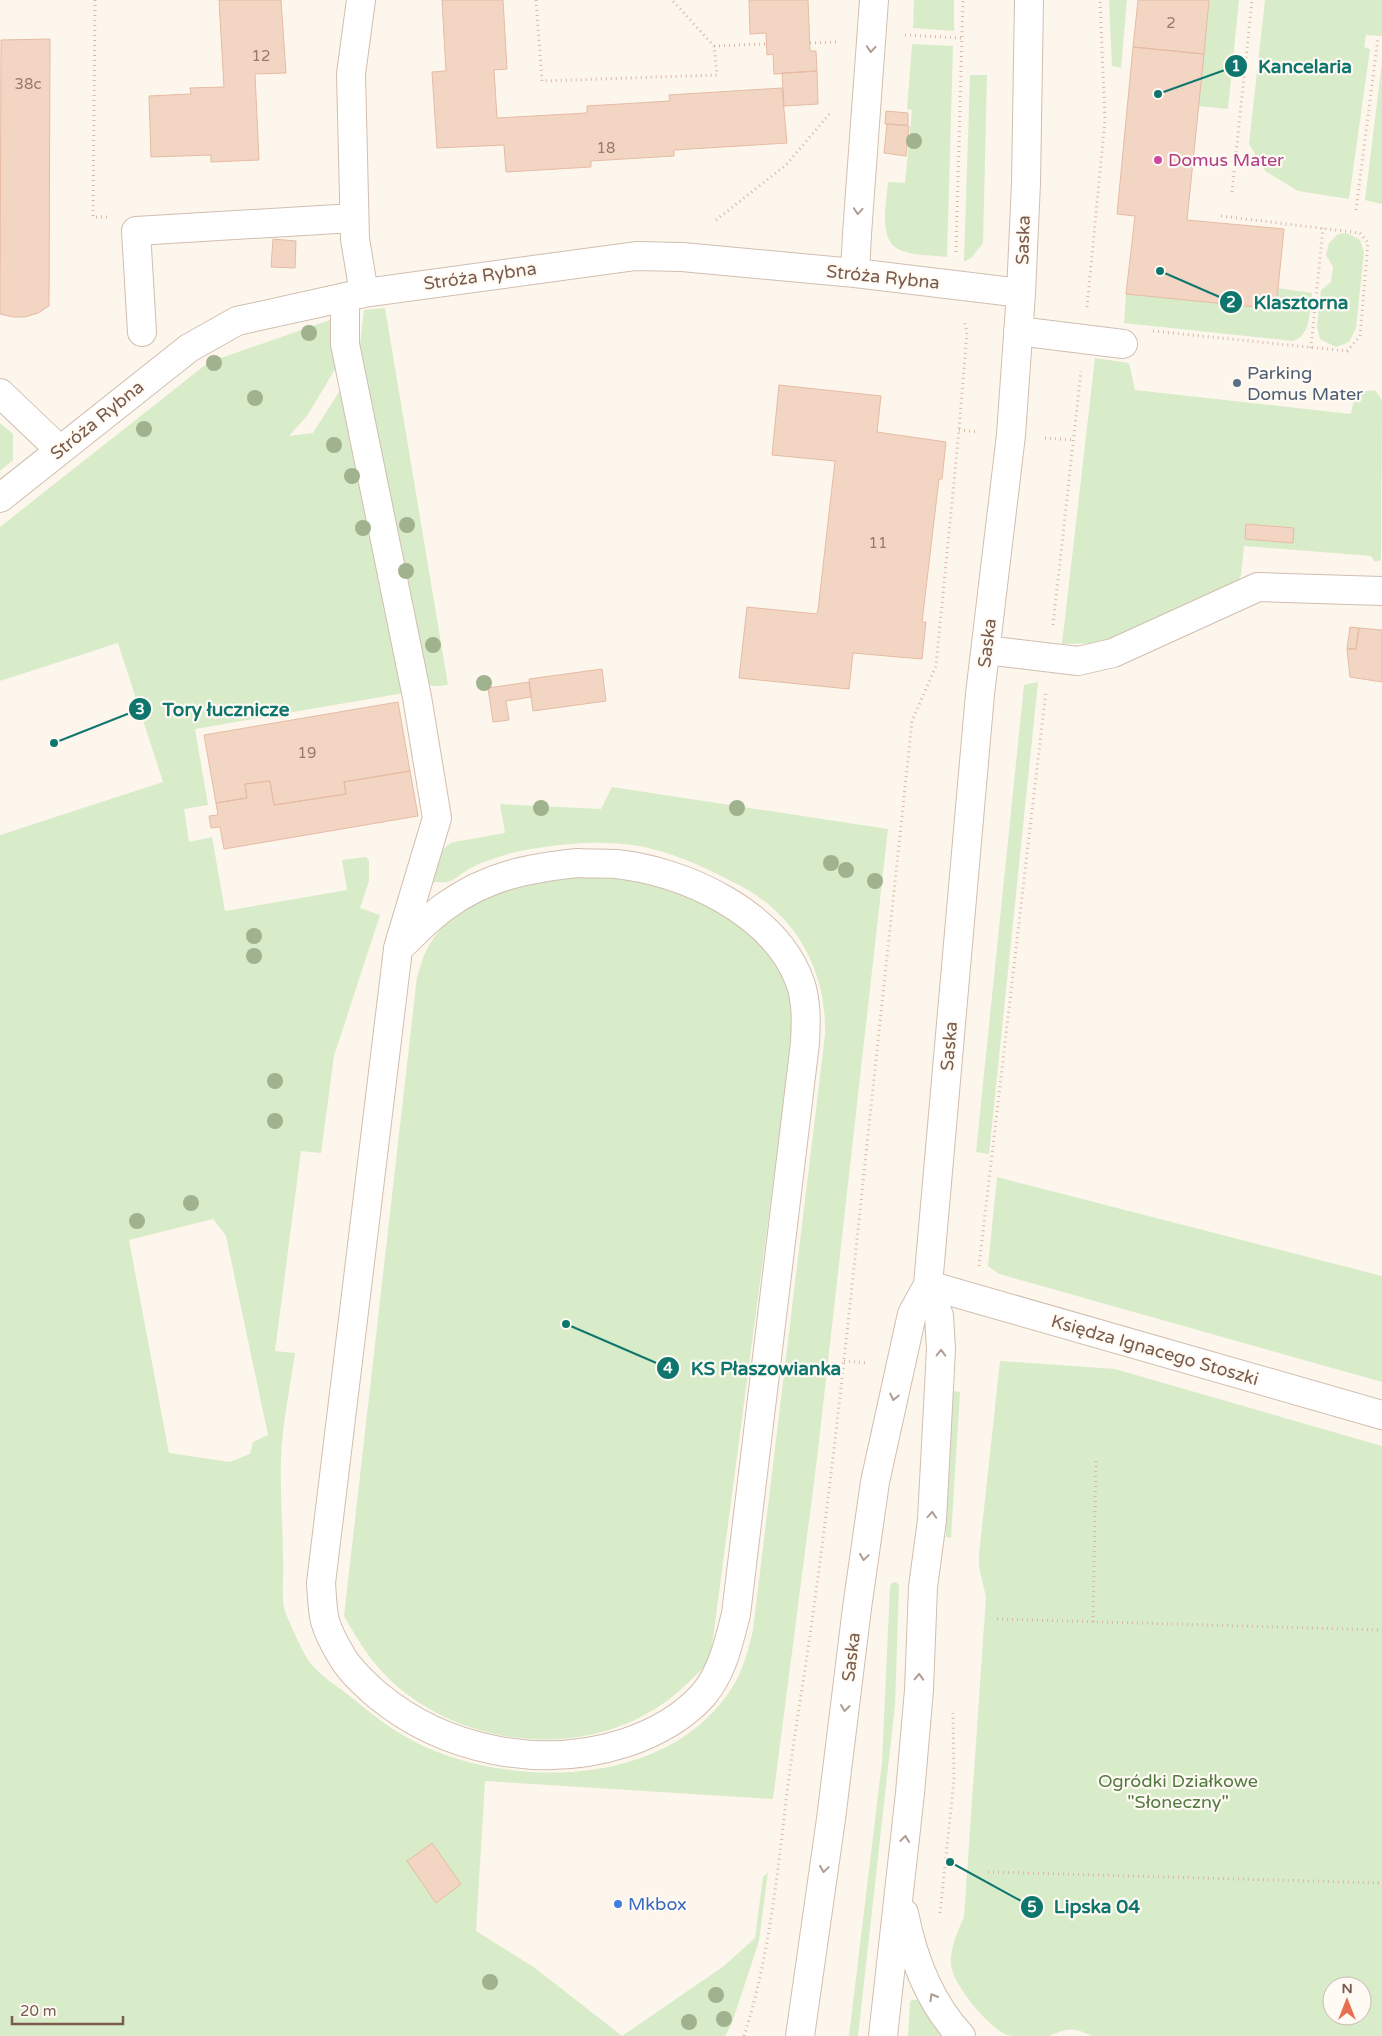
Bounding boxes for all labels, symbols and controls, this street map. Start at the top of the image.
house number: 2 [1166,14,1176,32]
one-way arrow [866,45,877,53]
house number: 12 [252,47,270,65]
callout: Kancelaria [1223,49,1362,83]
text: Kancelaria [1258,56,1352,78]
text: 1 [1231,57,1241,75]
house number: 38c [15,75,41,93]
house number: 18 [597,139,615,157]
place label: Domus Mater [1168,149,1284,171]
marker: Domus Mater [1152,154,1164,166]
one-way arrow [853,207,864,215]
street label: Saska [1011,215,1035,265]
street label: Stróża Rybna [422,257,538,295]
street label: Stróża Rybna [825,260,941,294]
callout: Klasztorna [1218,285,1358,319]
text: Klasztorna [1254,292,1348,314]
text: 2 [1226,293,1236,311]
place label: Parking Domus Mater [1247,362,1363,405]
street label: Stróża Rybna [46,376,148,464]
marker: Parking Domus Mater [1231,377,1243,389]
house number: 11 [869,534,887,552]
street label: Saska [973,617,1001,669]
callout: Tory łucznicze [128,692,300,726]
text: Tory łucznicze [161,699,290,722]
text: 3 [135,700,145,718]
house number: 19 [298,744,316,762]
street label: Saska [936,1020,962,1072]
street label: Księdza Ignacego Stoszki [1049,1310,1261,1390]
one-way arrow [936,1349,946,1356]
callout: KS Płaszowianka [656,1351,851,1385]
text: KS Płaszowianka [691,1358,841,1380]
text: 4 [663,1359,673,1377]
one-way arrow [889,1393,900,1402]
one-way arrow [926,1511,937,1519]
one-way arrow [859,1553,870,1561]
street label: Saska [837,1631,865,1683]
one-way arrow [914,1673,925,1681]
one-way arrow [840,1704,850,1712]
park label: Ogródki Działkowe "Słoneczny" [1098,1770,1258,1813]
one-way arrow [900,1834,911,1842]
one-way arrow [819,1865,829,1874]
callout: Lipska 04 [1019,1890,1151,1924]
place label: Mkbox [628,1893,687,1915]
text: Lipska 04 [1054,1896,1140,1919]
marker: Mkbox [612,1898,624,1910]
text: 5 [1027,1898,1037,1916]
north arrow [1322,1976,1372,2026]
text: N [1341,1980,1353,1997]
one-way arrow [929,1993,939,2002]
scale bar [12,1994,124,2026]
text: 20 m [20,2002,57,2020]

